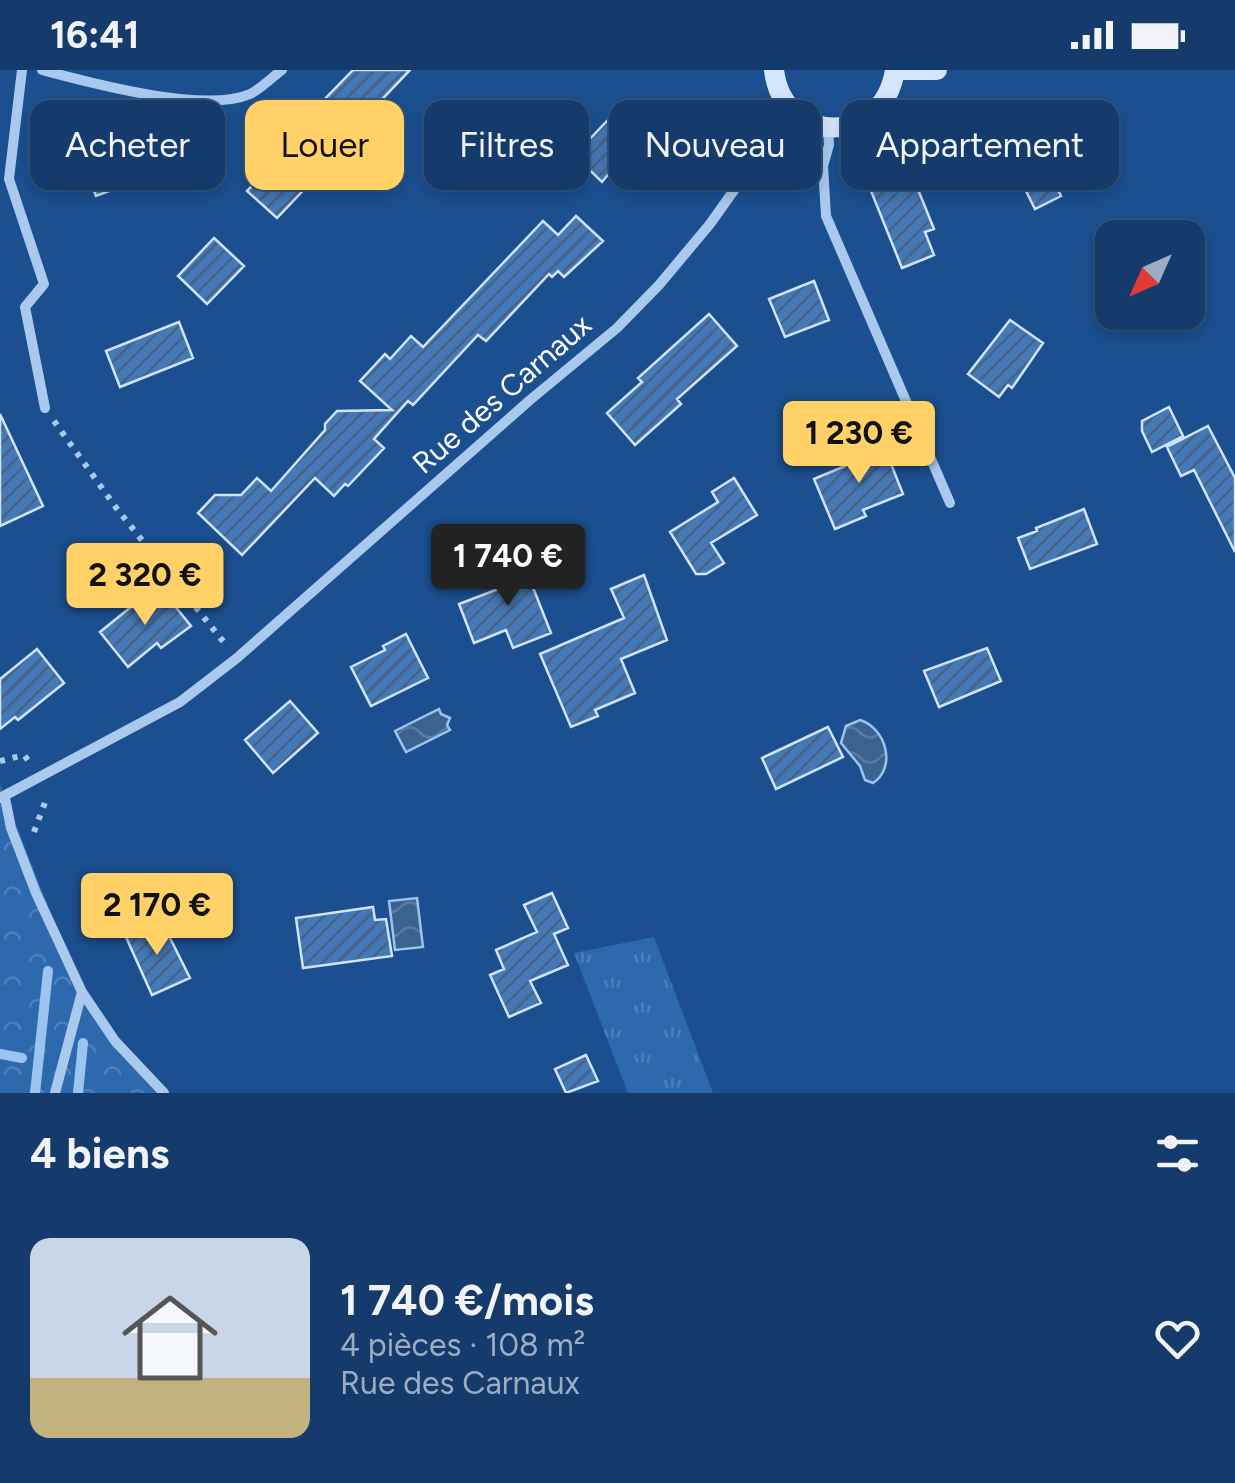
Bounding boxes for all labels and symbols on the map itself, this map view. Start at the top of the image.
north arrow [1095,220,1205,330]
street label: Rue des Carnaux [405,306,599,481]
pin: 1 230 € [767,401,951,486]
pin: 1 740 € [416,524,600,609]
pin: 2 320 € [53,543,237,628]
pin: 2 170 € [65,873,249,958]

